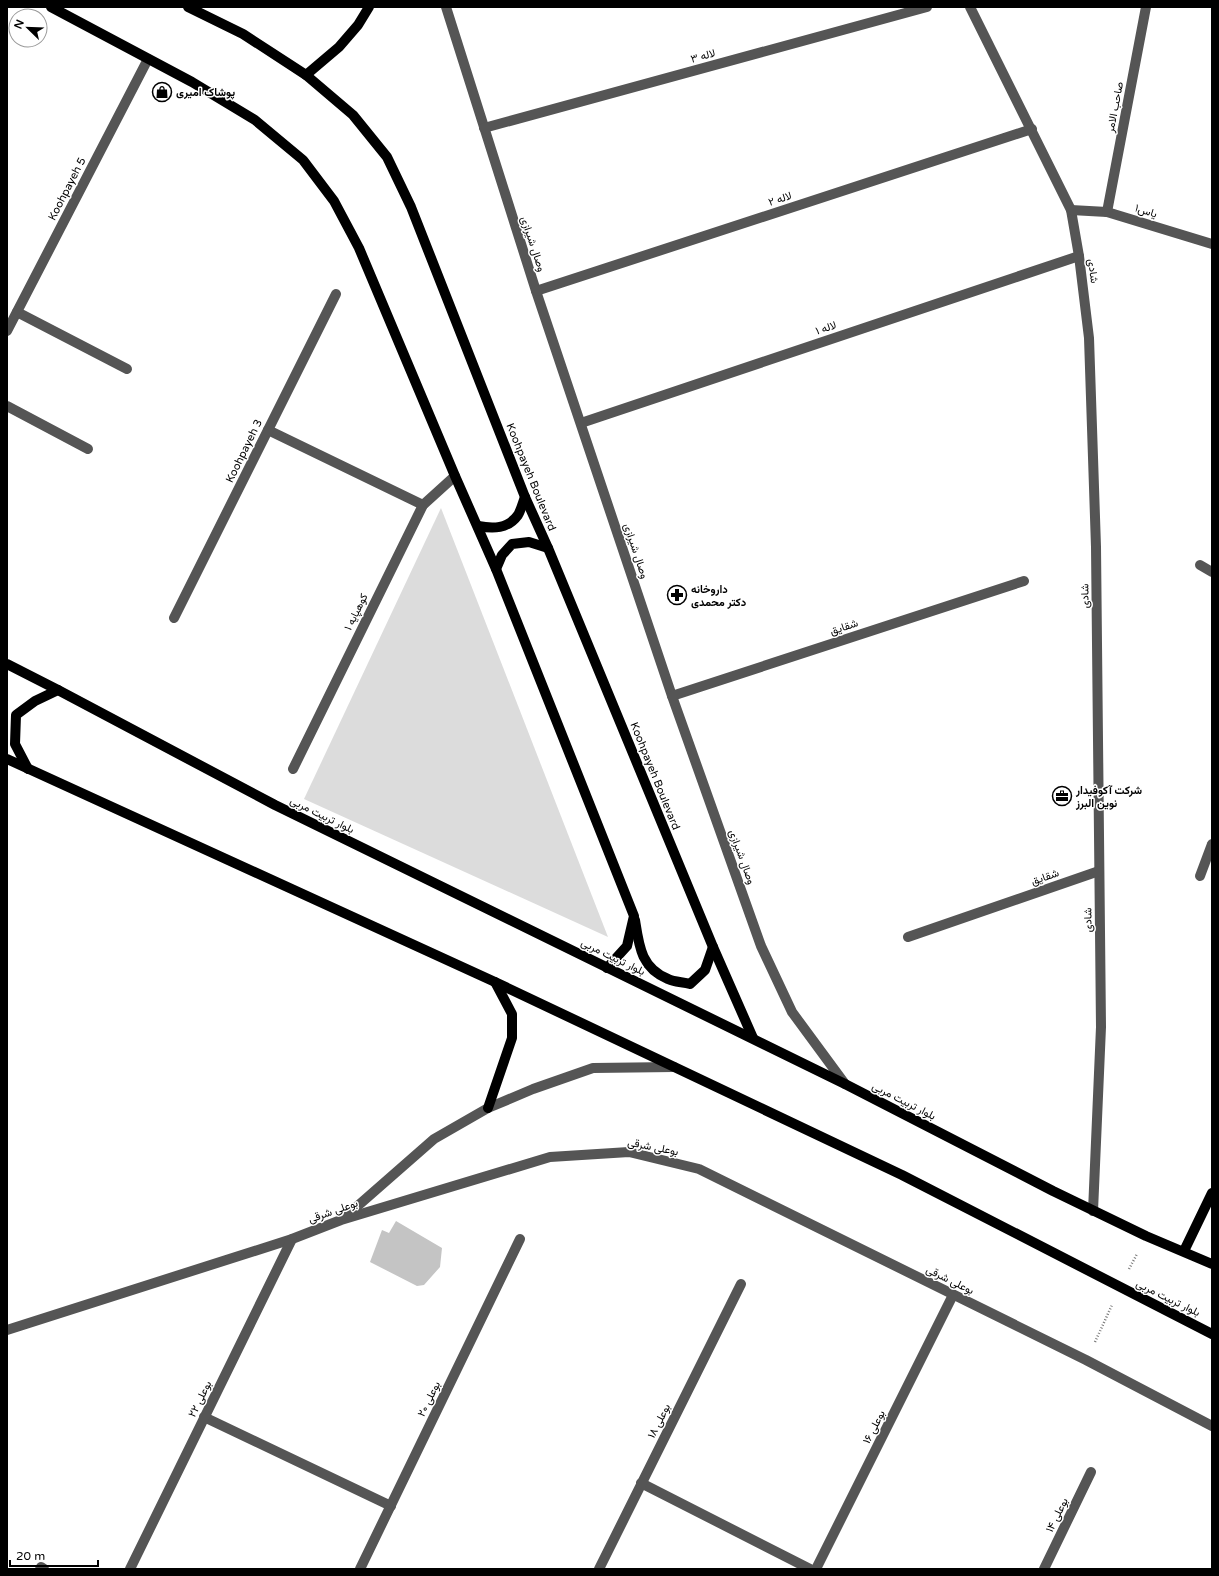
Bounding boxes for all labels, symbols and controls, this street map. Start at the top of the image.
north arrow [8,8,48,48]
text: N [12,18,27,31]
street label: لاله ۳ [689,46,717,66]
shop icon: پوشاک امیری [151,81,173,103]
street label: صاحب الامر [1104,81,1126,134]
place label: پوشاک امیری [176,86,235,100]
street label: Koohpayeh 5 [46,155,88,223]
street label: لاله ۲ [767,189,793,209]
street label: یاس۱ [1133,201,1159,221]
street label: وصال شیرازی [518,215,548,273]
street label: شادی [1085,258,1101,284]
street label: لاله ۱ [814,318,838,338]
street label: Koohpayeh 3 [223,417,265,485]
street label: Koohpayeh Boulevard [503,421,559,533]
street label: وصال شیرازی [621,522,651,580]
place label: داروخانه دکتر محمدی [691,583,747,609]
street label: شادی [1078,583,1092,608]
pharmacy icon: داروخانه دکتر محمدی [666,584,688,606]
street label: کوهپایه ۱ [342,591,371,633]
street label: شقایق [828,616,860,638]
street label: Koohpayeh Boulevard [627,720,683,832]
place label: شرکت آکوفیدار نوین البرز [1075,784,1142,810]
office icon: شرکت آکوفیدار نوین البرز [1051,785,1073,807]
street label: بلوار تربیت مربی [288,794,356,836]
street label: وصال شیرازی [726,828,758,886]
street label: شقایق [1029,866,1061,888]
street label: شادی [1081,907,1095,932]
street label: بلوار تربیت مربی [579,936,647,978]
street label: بلوار تربیت مربی [870,1079,938,1123]
street label: بوعلی شرقی [626,1136,680,1158]
street label: بوعلی شرقی [306,1196,360,1226]
street label: بوعلی شرقی [924,1263,976,1297]
street label: بلوار تربیت مربی [1134,1277,1202,1319]
street label: بوعلی ۲۲ [186,1379,214,1419]
street label: بوعلی ۲۰ [415,1379,443,1419]
street label: بوعلی ۱۸ [645,1402,673,1440]
street label: بوعلی ۱۶ [860,1408,888,1446]
street label: بوعلی ۱۴ [1043,1496,1071,1534]
scale bar [10,1542,98,1568]
text: 20 m [16,1549,45,1563]

